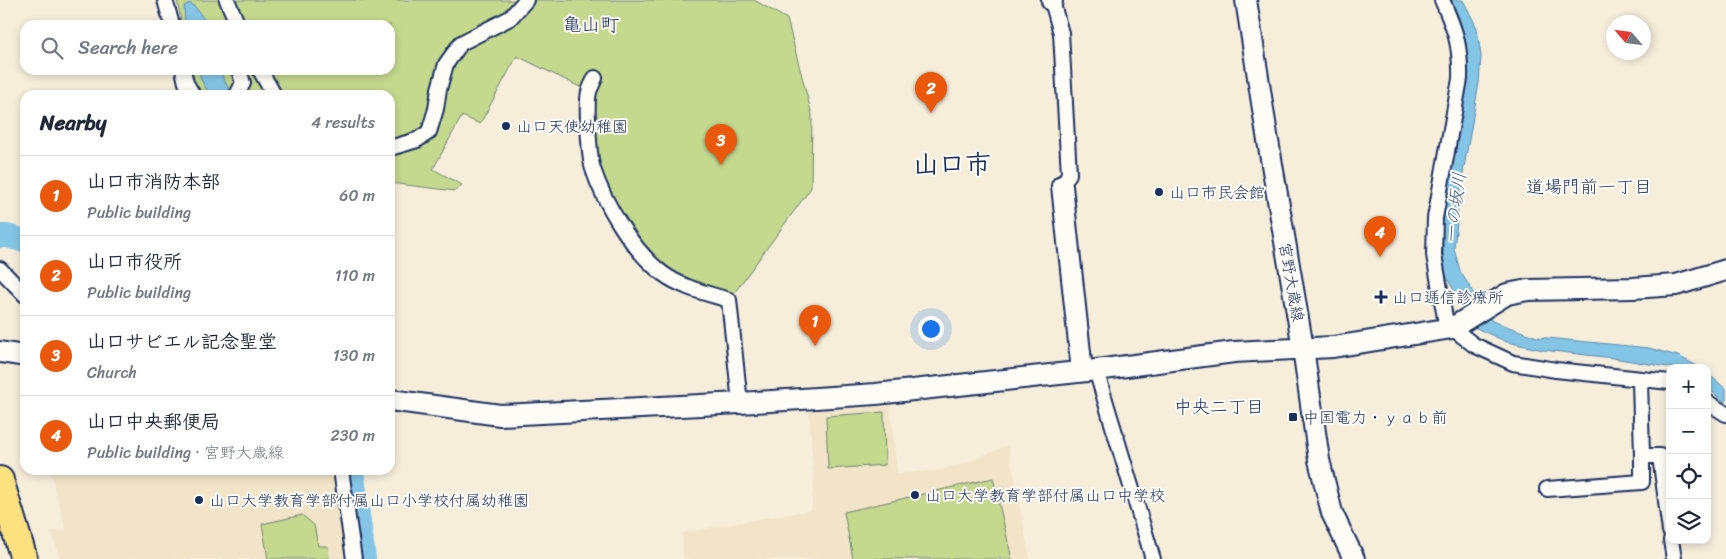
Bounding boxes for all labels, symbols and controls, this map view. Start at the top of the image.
district label: 亀山町 [562,8,620,41]
north arrow [1606,15,1651,60]
search box [20,20,395,75]
text: Search here [78,31,178,64]
icon: search [38,34,66,62]
pin: 2 [915,72,947,113]
text: Nearby [40,104,106,142]
text: 4 results [311,108,375,137]
place label: 山口天使幼稚園 [516,112,628,141]
marker: 山口天使幼稚園 [500,120,512,132]
pin: 3 [705,124,737,165]
district label: 山口市 [913,141,991,187]
text: 山口市消防本部 [87,165,220,198]
water label: 一の坂川 [1435,170,1475,246]
district label: 道場門前一丁目 [1526,171,1652,203]
place label: 山口市民会館 [1169,178,1265,207]
text: 1 [53,181,59,210]
text: 60 m [339,181,375,210]
marker: 山口市民会館 [1153,186,1165,198]
text: Public building [87,198,191,227]
pin: 4 [1364,216,1396,257]
street label: 宮野大歳線 [1270,240,1313,324]
text: 山口市役所 [87,245,182,278]
text: 2 [51,261,61,290]
text: 110 m [335,261,375,290]
text: Public building [87,278,191,307]
place label: 山口逓信診療所 [1392,283,1504,312]
marker: 山口逓信診療所 [1374,290,1388,304]
pin: 1 [799,305,831,346]
your location [918,316,944,342]
text: 山口サビエル記念聖堂 [87,325,277,358]
text: 3 [52,341,60,370]
text: 130 m [333,341,375,370]
text: Church [87,358,137,387]
map controls [1666,364,1711,544]
button: + [1666,364,1711,409]
district label: 中央二丁目 [1174,391,1264,423]
place label: 中国電力・ｙａｂ前 [1303,403,1447,432]
text: 山口中央郵便局 [87,405,220,438]
button: − [1666,409,1711,454]
marker: 中国電力・ｙａｂ前 [1287,411,1299,423]
text: 4 [51,421,61,450]
text: 230 m [330,421,375,450]
text: Public building · 宮野大歳線 [87,438,284,467]
button: locate [1666,454,1711,499]
place label: 山口大学教育学部付属山口中学校 [925,481,1165,510]
place label: 山口大学教育学部付属山口小学校付属幼稚園 [209,486,529,515]
marker: 山口大学教育学部付属山口中学校 [909,489,921,501]
marker: 山口大学教育学部付属山口小学校付属幼稚園 [193,494,205,506]
button: layers [1666,499,1711,544]

